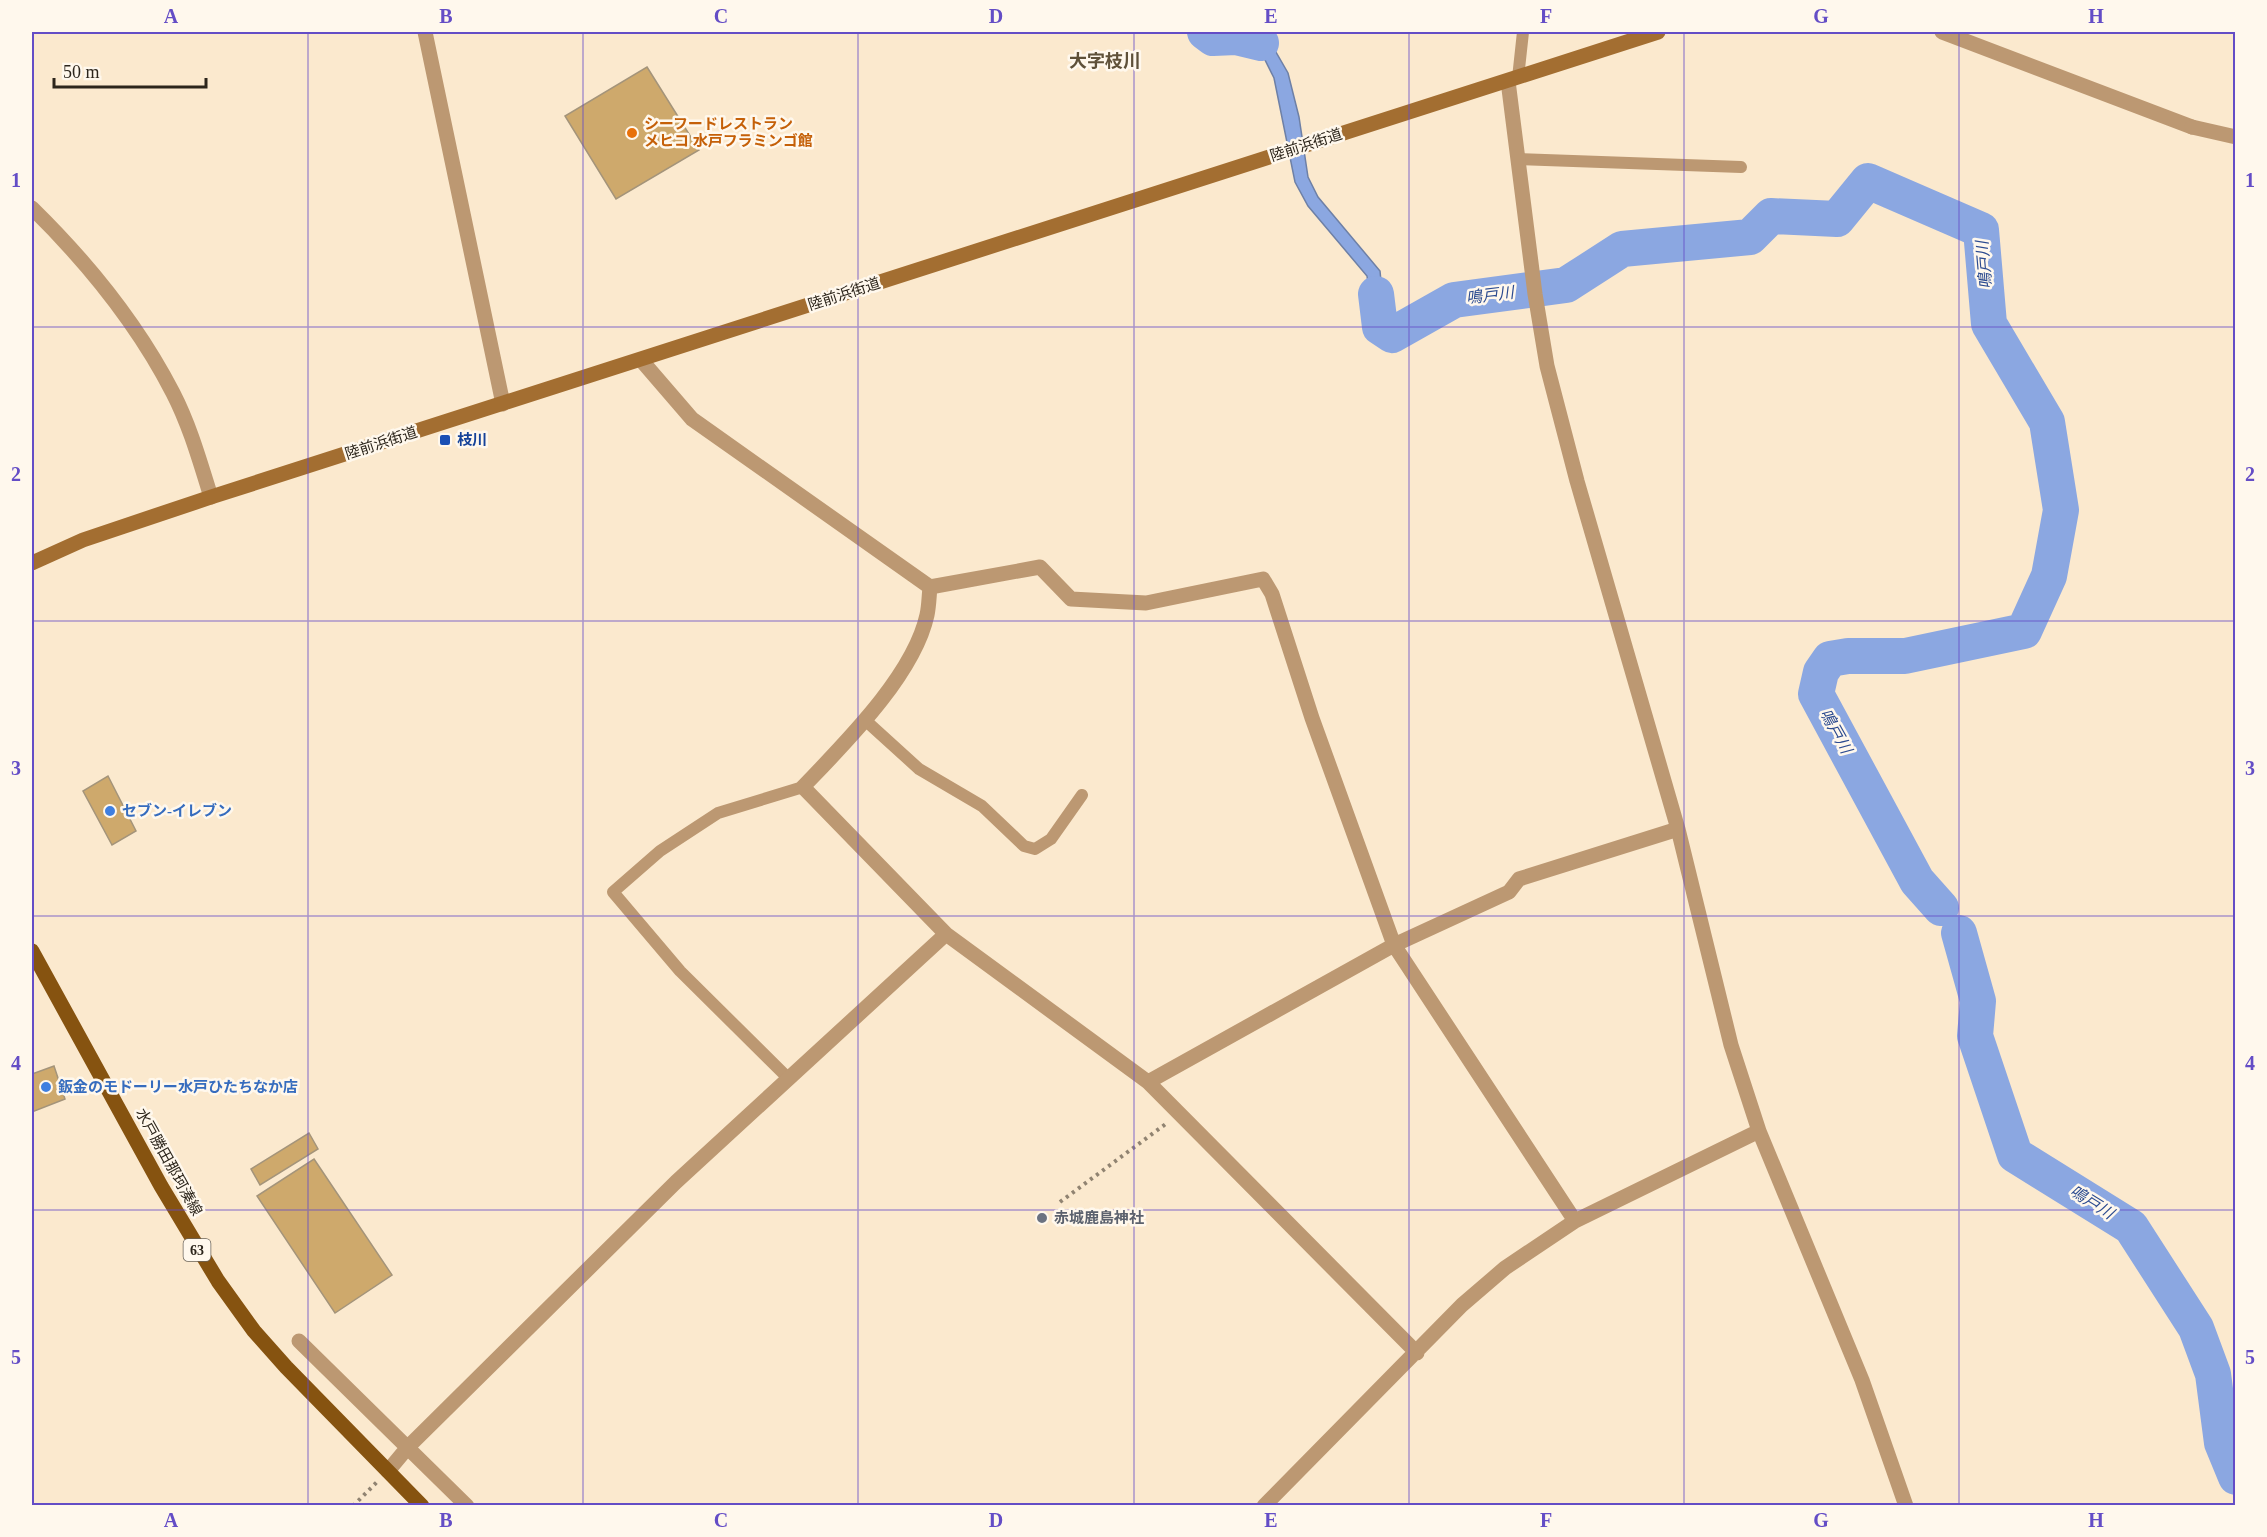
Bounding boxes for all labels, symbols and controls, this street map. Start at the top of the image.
text: A [164,5,179,27]
text: B [439,5,453,27]
text: C [714,5,728,27]
text: D [989,5,1003,27]
text: E [1264,5,1278,27]
text: F [1540,5,1552,27]
text: G [1813,5,1829,27]
text: H [2088,5,2104,27]
scale bar [54,51,206,89]
district label: 大字枝川 [1069,51,1141,71]
text: 50 m [63,62,100,82]
place label: シーフードレストラン メヒコ 水戸フラミンゴ館 [644,116,813,149]
marker: シーフードレストラン メヒコ 水戸フラミンゴ館 [625,126,639,140]
street label: 陸前浜街道 [1268,126,1344,164]
text: 1 [11,169,21,191]
text: 1 [2245,169,2255,191]
water label: 鳴戸川 [1973,238,1995,290]
street label: 陸前浜街道 [806,275,882,313]
water label: 鳴戸川 [1465,283,1517,306]
street label: 陸前浜街道 [343,424,419,462]
place label: 枝川 [457,432,487,448]
marker: 枝川 [438,433,452,447]
text: 2 [11,463,21,485]
text: 2 [2245,463,2255,485]
water label: 鳴戸川 [1817,706,1856,758]
text: 3 [11,757,21,779]
text: 3 [2245,757,2255,779]
place label: セブン-イレブン [122,802,232,819]
marker: セブン-イレブン [103,804,117,818]
text: 4 [11,1052,21,1074]
text: 4 [2245,1052,2255,1074]
place label: 鈑金のモドーリー水戸ひたちなか店 [58,1079,298,1095]
marker: 鈑金のモドーリー水戸ひたちなか店 [39,1080,53,1094]
street label: 水戸勝田那珂湊線 [133,1106,205,1218]
water label: 鳴戸川 [2067,1182,2119,1223]
place label: 赤城鹿島神社 [1054,1209,1144,1226]
marker: 赤城鹿島神社 [1035,1211,1049,1225]
road number: 63 [184,1239,210,1261]
text: 5 [11,1346,21,1368]
text: 5 [2245,1346,2255,1368]
text: A [164,1509,179,1531]
text: B [439,1509,453,1531]
text: C [714,1509,728,1531]
text: D [989,1509,1003,1531]
text: E [1264,1509,1278,1531]
text: F [1540,1509,1552,1531]
text: G [1813,1509,1829,1531]
text: H [2088,1509,2104,1531]

